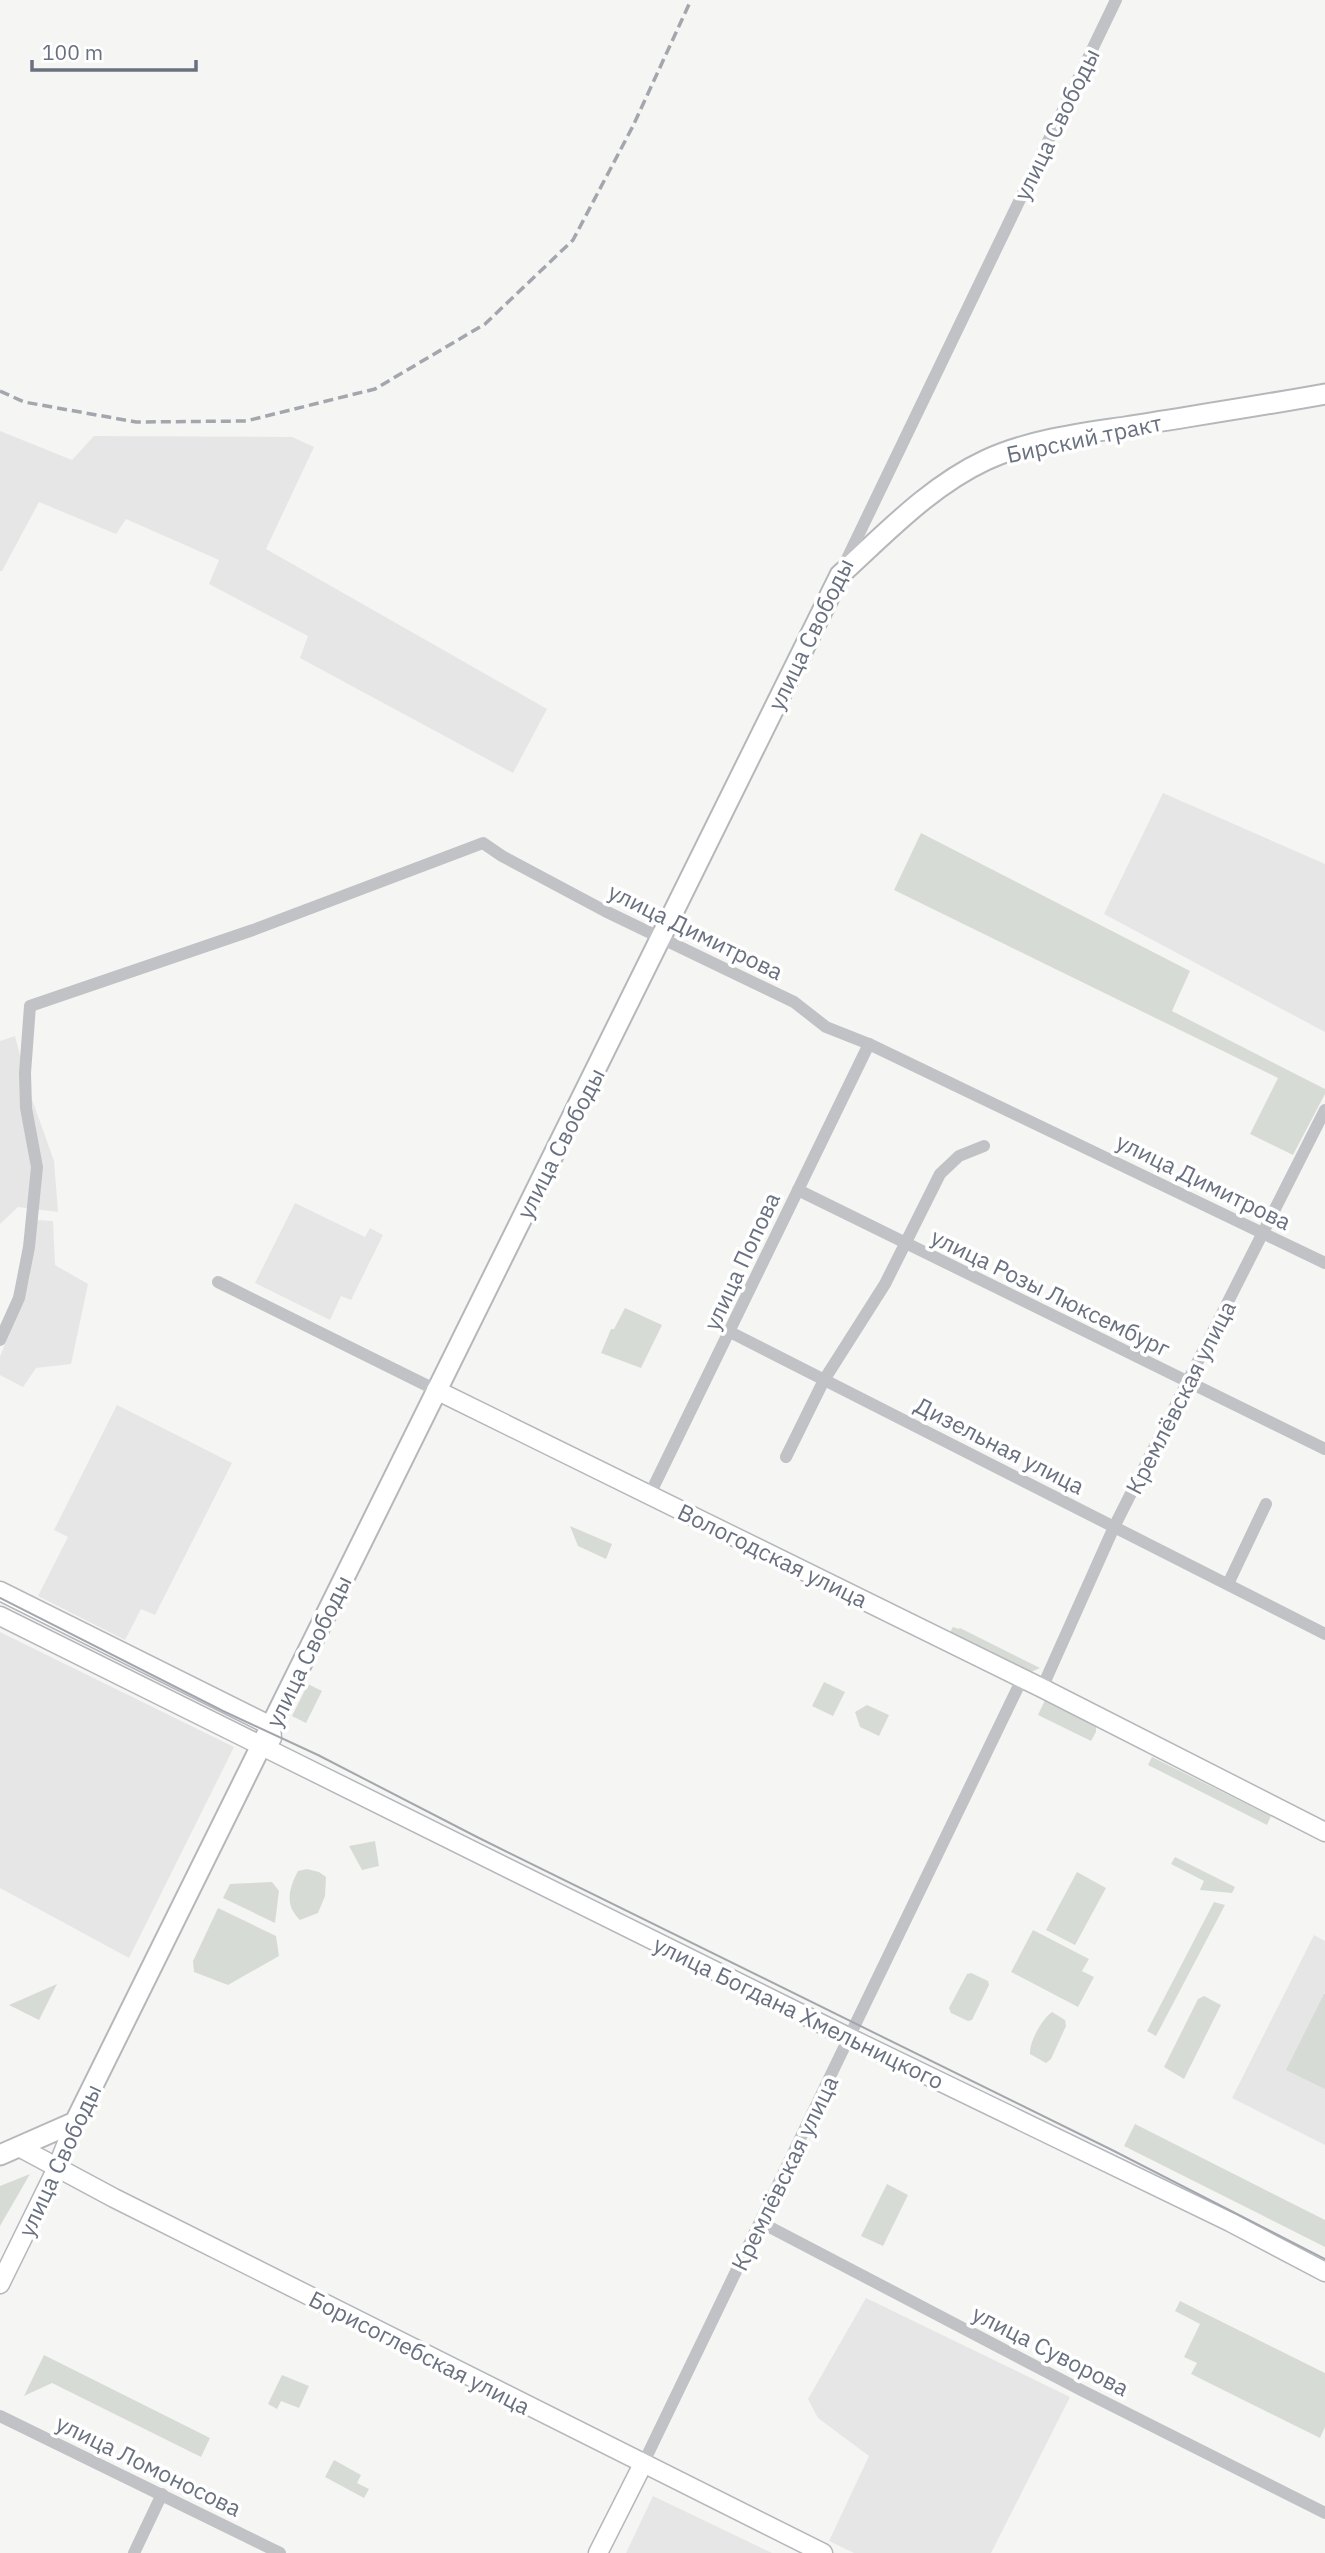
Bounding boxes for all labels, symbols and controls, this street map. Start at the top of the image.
scale bar [32,28,196,72]
text: 100 m [42,38,103,66]
street label: улица Свободы [1006,43,1106,205]
street label: Бирский тракт [1004,407,1165,469]
street label: улица Свободы [760,553,860,715]
street label: улица Димитрова [604,876,788,986]
street label: улица Свободы [509,1062,611,1224]
street label: улица Димитрова [1112,1126,1296,1236]
street label: улица Попова [696,1187,786,1335]
street label: улица Розы Люксембург [926,1221,1176,1363]
street label: Кремлёвская улица [1118,1295,1242,1499]
street label: Дизельная улица [910,1389,1090,1501]
street label: Вологодская улица [673,1496,873,1614]
street label: улица Свободы [258,1570,358,1732]
street label: улица Богдана Хмельницкого [649,1929,949,2095]
street label: Кремлёвская улица [724,2071,844,2275]
street label: улица Свободы [10,2079,108,2241]
street label: Борисоглебская улица [304,2283,536,2421]
street label: улица Суворова [968,2298,1134,2402]
street label: улица Ломоносова [51,2407,247,2523]

